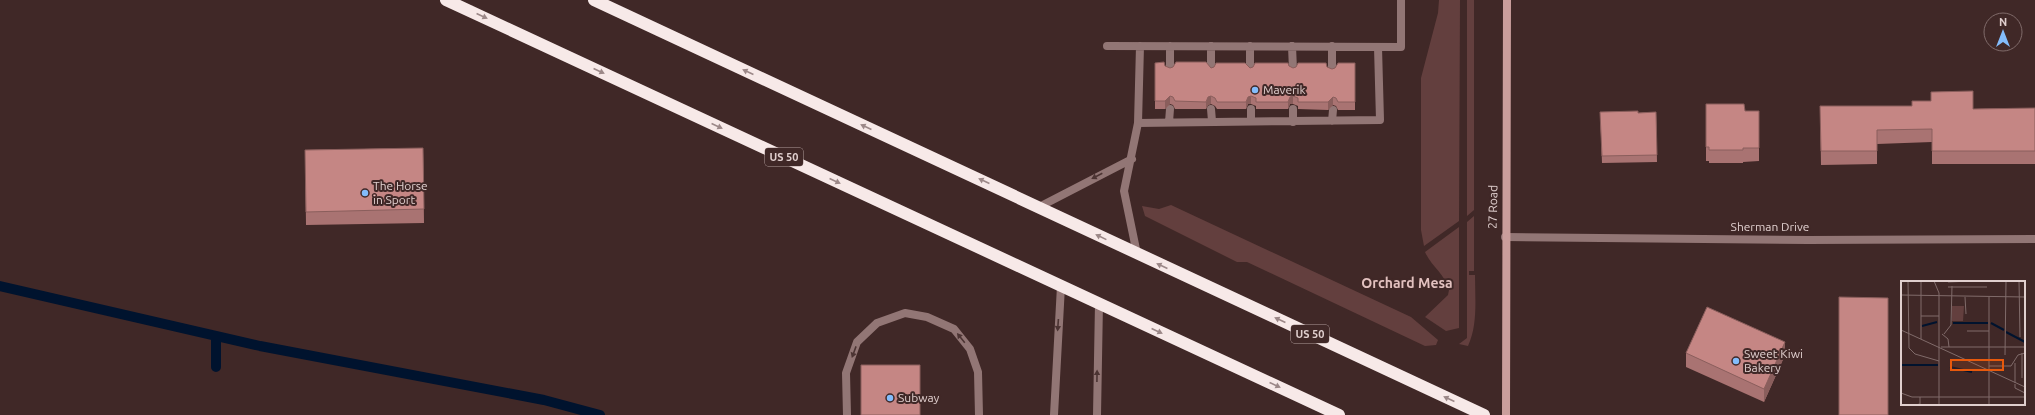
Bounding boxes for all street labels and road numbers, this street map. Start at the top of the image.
road number: US 50 [765,148,803,166]
street label: 27 Road [1486,185,1499,229]
street label: Sherman Drive [1731,220,1809,233]
road number: US 50 [1291,325,1329,343]

